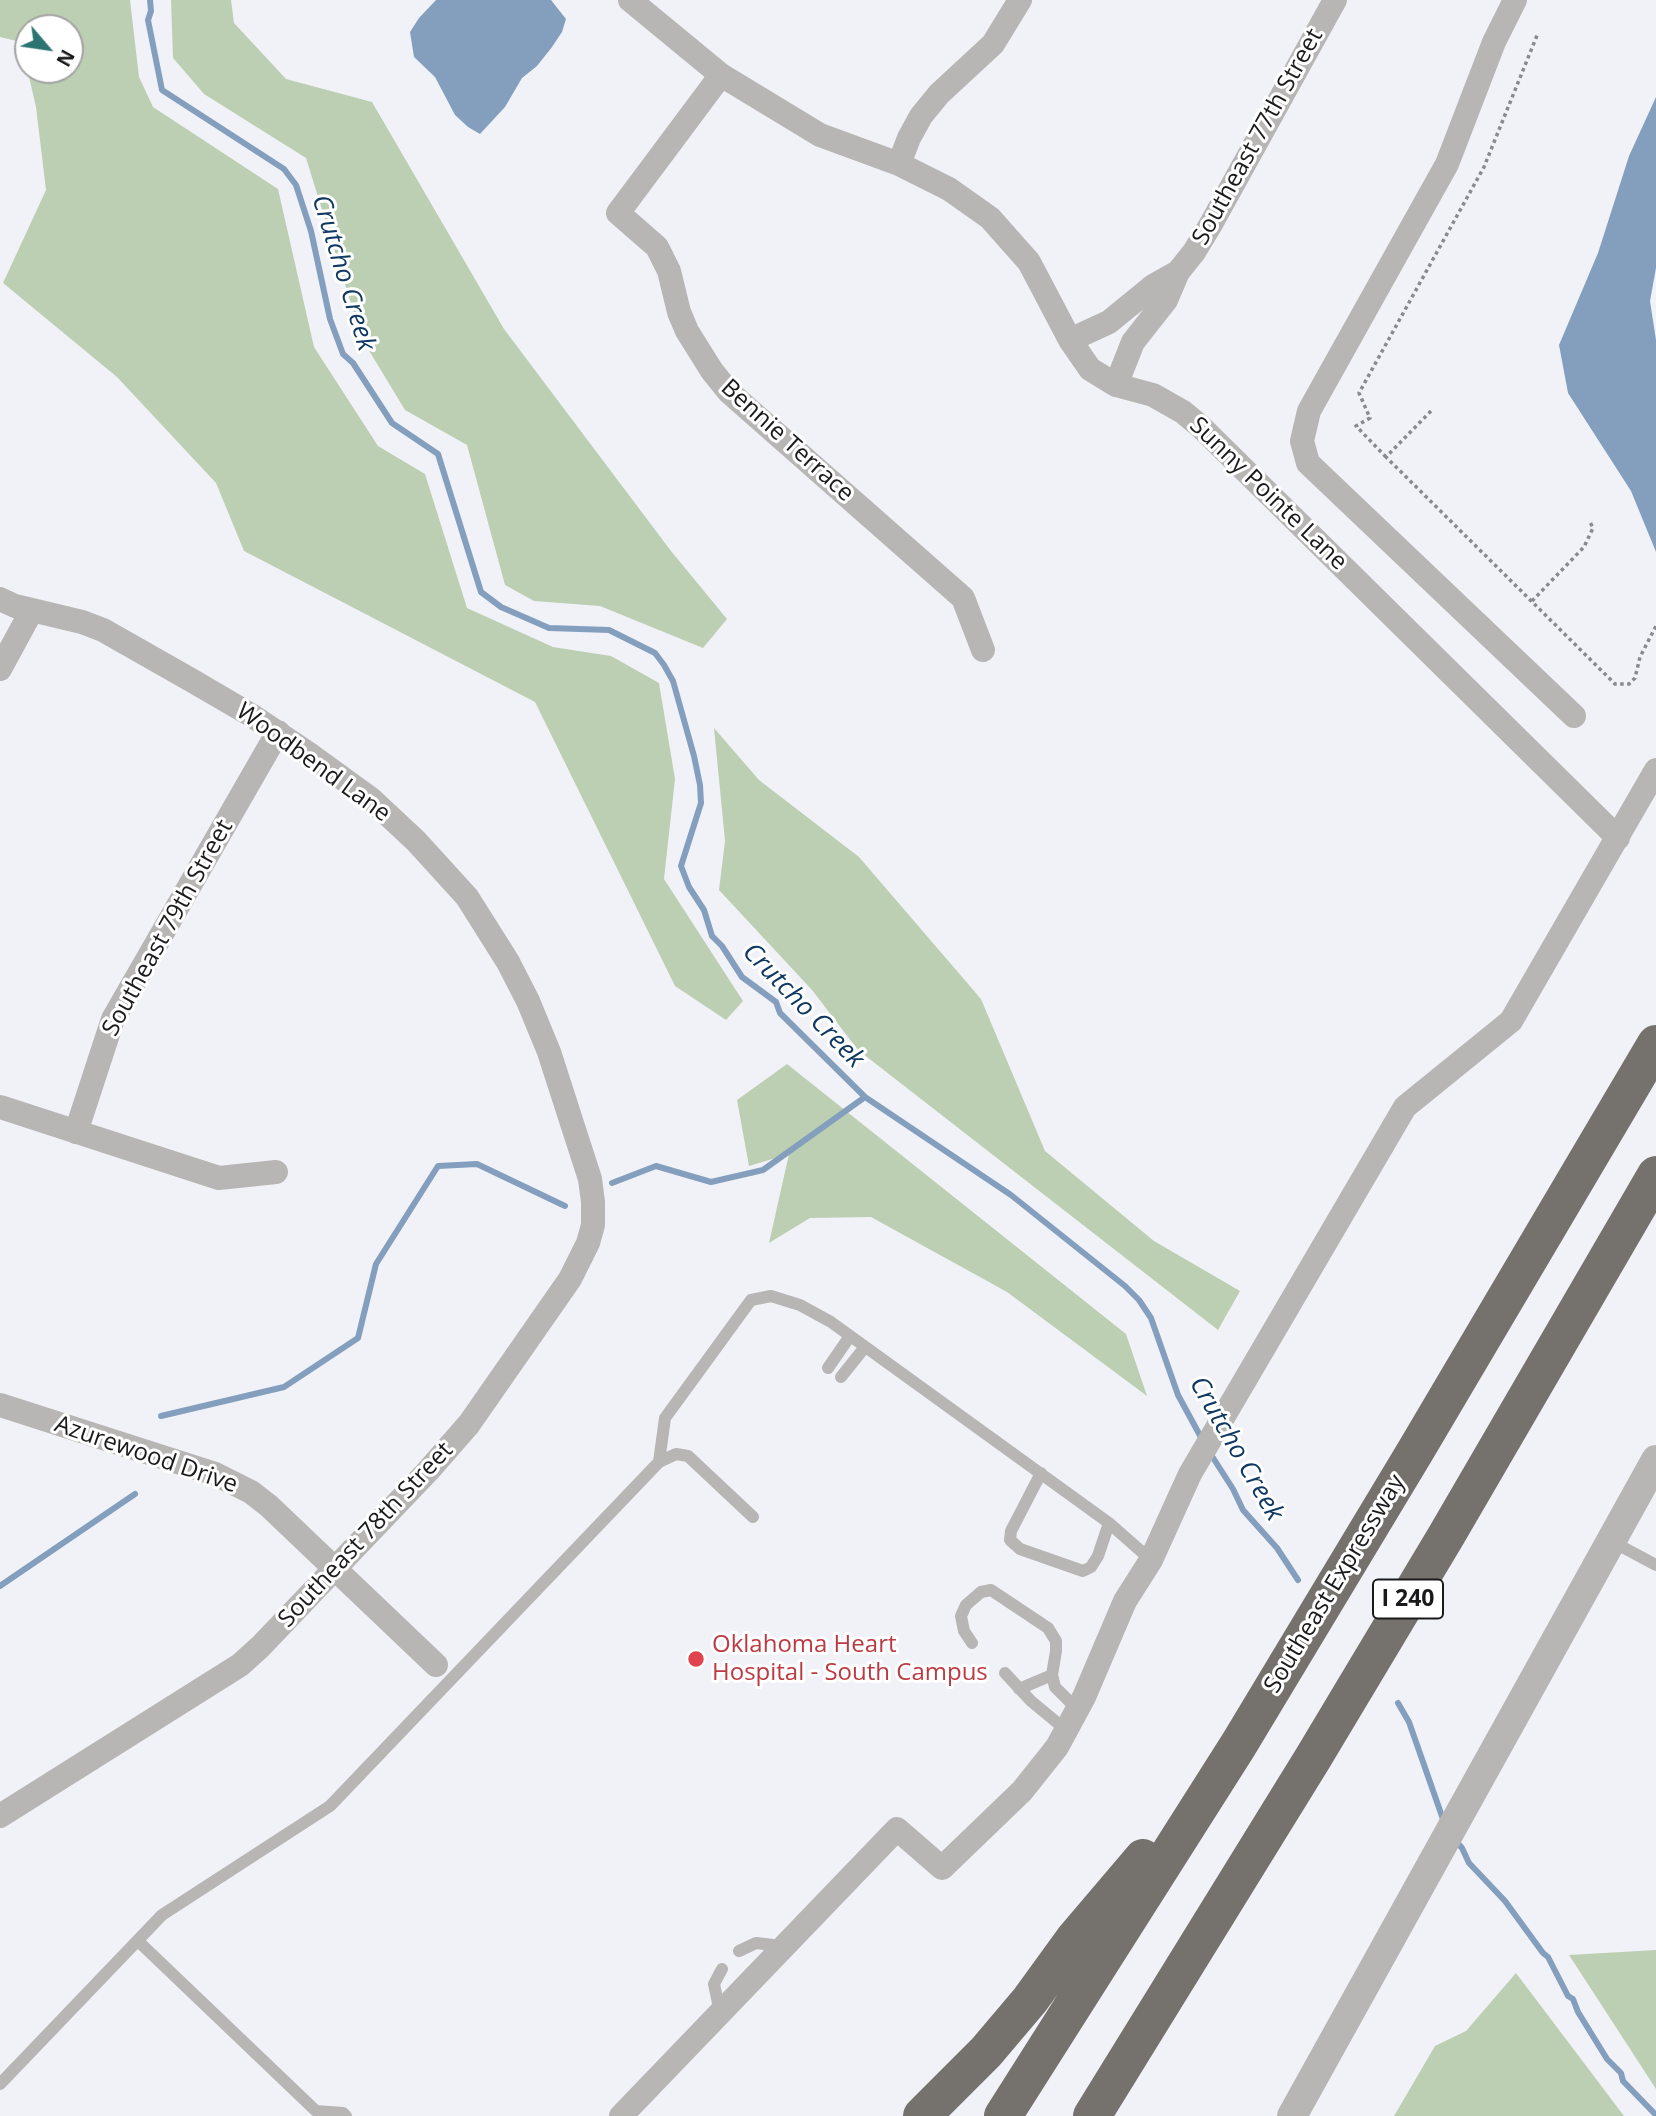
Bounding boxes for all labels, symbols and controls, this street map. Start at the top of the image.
north arrow [14,14,84,84]
street label: Southeast 77th Street [1187,24,1329,250]
text: N [51,45,81,71]
water label: Crutcho Creek [304,191,382,355]
street label: Bennie Terrace [715,374,859,508]
street label: Sunny Pointe Lane [1183,412,1353,576]
street label: Woodbend Lane [230,697,396,829]
street label: Southeast 79th Street [97,815,239,1041]
water label: Crutcho Creek [736,937,870,1075]
water label: Crutcho Creek [1182,1371,1290,1527]
street label: Azurewood Drive [51,1410,241,1500]
street label: Southeast 78th Street [273,1436,459,1634]
street label: Southeast Expressway [1258,1470,1412,1698]
road number: I 240 [1373,1580,1443,1618]
place label: Oklahoma Heart Hospital - South Campus [712,1631,988,1687]
marker: Oklahoma Heart Hospital - South Campus [686,1649,706,1669]

